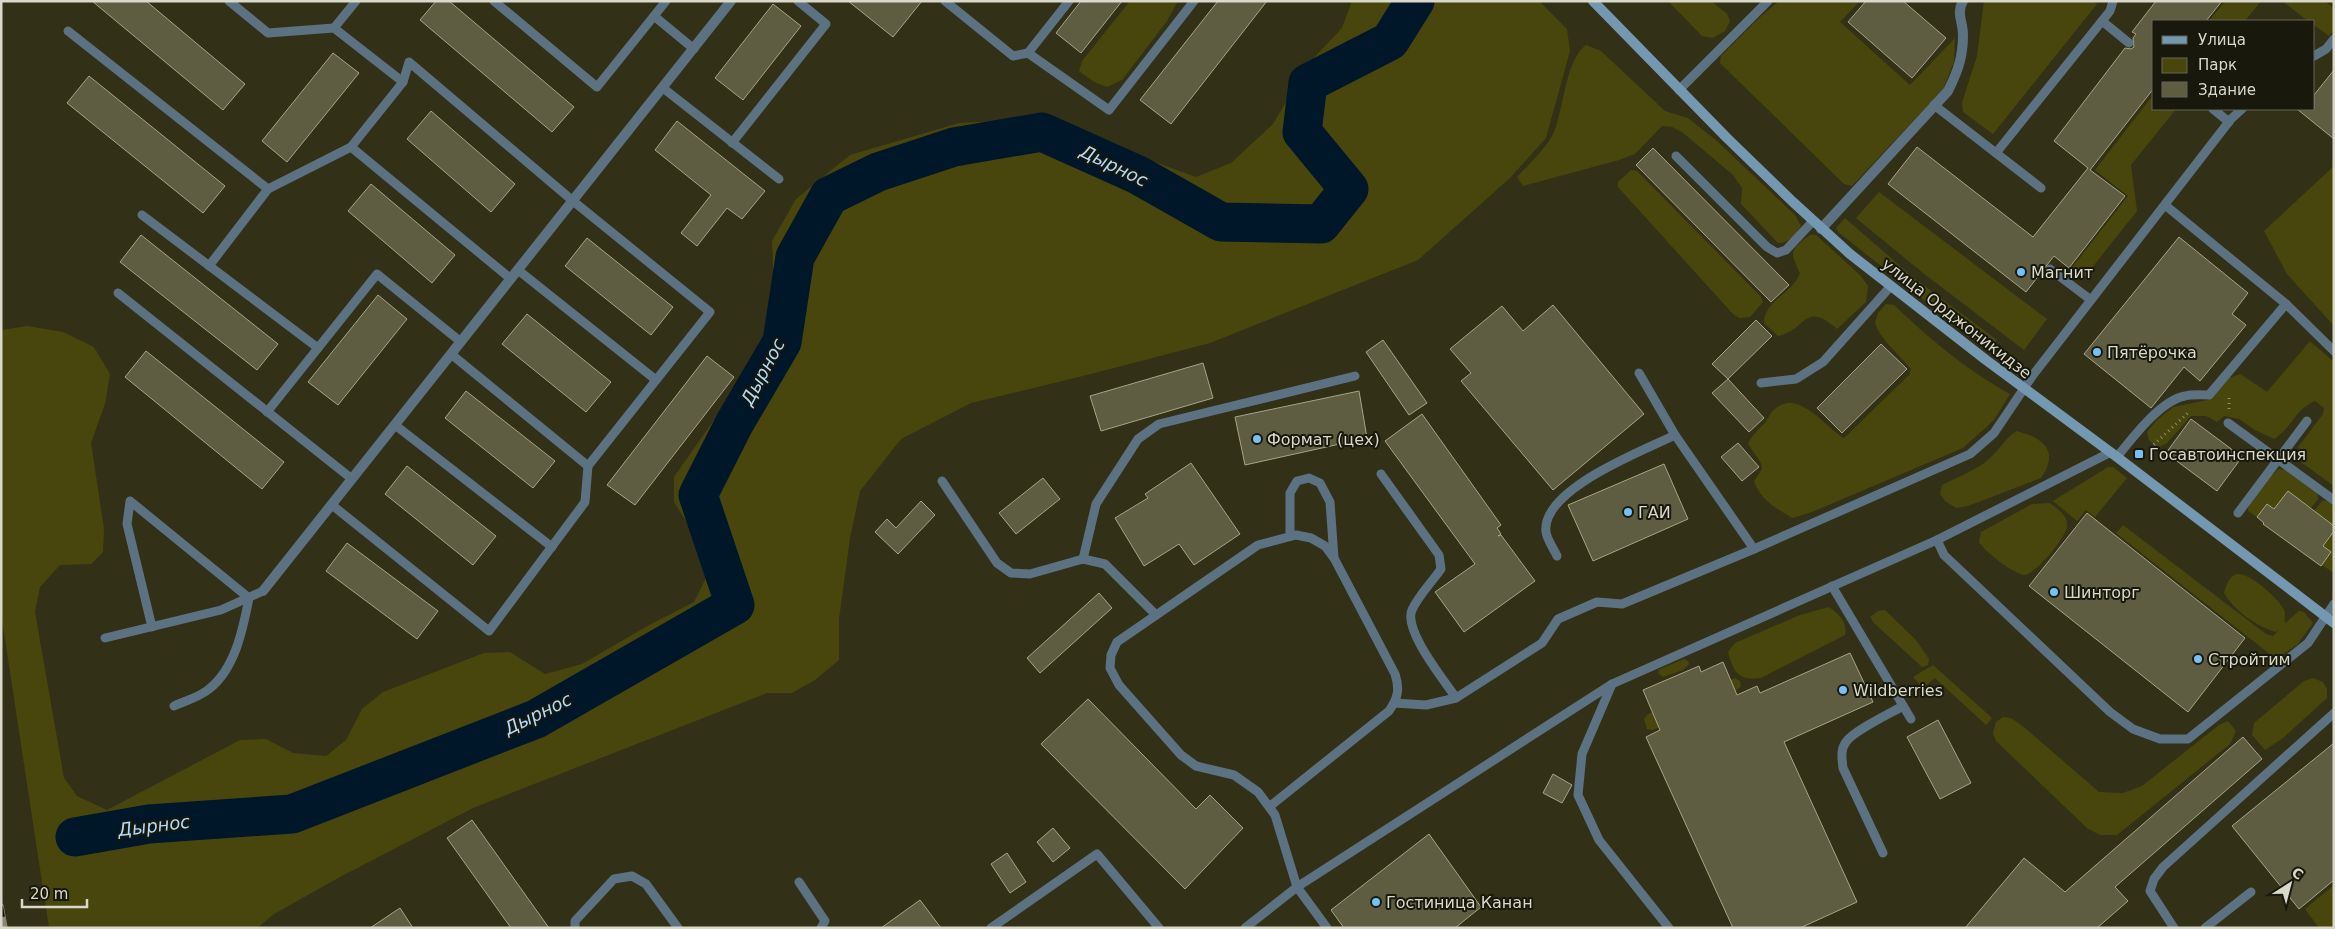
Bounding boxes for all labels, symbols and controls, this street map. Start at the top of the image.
legend [2152,20,2315,110]
text: Улица [2198,31,2246,49]
text: Парк [2198,56,2237,74]
text: Здание [2198,81,2256,99]
water label: Дырнос [1076,140,1151,191]
street label: улица Орджоникидзе [1878,254,2035,383]
place label: Магнит [2031,263,2093,282]
marker: Магнит [2015,266,2027,278]
water label: Дырнос [736,335,789,410]
place label: Пятёрочка [2107,343,2197,362]
marker: Пятёрочка [2091,346,2103,358]
place label: Формат (цех) [1267,430,1380,449]
marker: Формат (цех) [1251,433,1263,445]
place label: Госавтоинспекция [2149,445,2306,464]
marker: Госавтоинспекция [2133,448,2145,460]
place label: ГАИ [1638,503,1671,522]
marker: ГАИ [1622,506,1634,518]
place label: Шинторг [2064,583,2140,602]
marker: Шинторг [2048,586,2060,598]
place label: Стройтим [2208,650,2291,669]
marker: Стройтим [2192,653,2204,665]
place label: Wildberries [1853,681,1943,700]
marker: Wildberries [1837,684,1849,696]
water label: Дырнос [500,688,575,739]
water label: Дырнос [116,811,191,840]
north arrow [2265,859,2315,909]
text: С [2289,864,2307,883]
scale bar [22,876,88,908]
text: 20 m [30,885,68,903]
place label: Гостиница Канан [1386,893,1533,912]
marker: Гостиница Канан [1370,896,1382,908]

